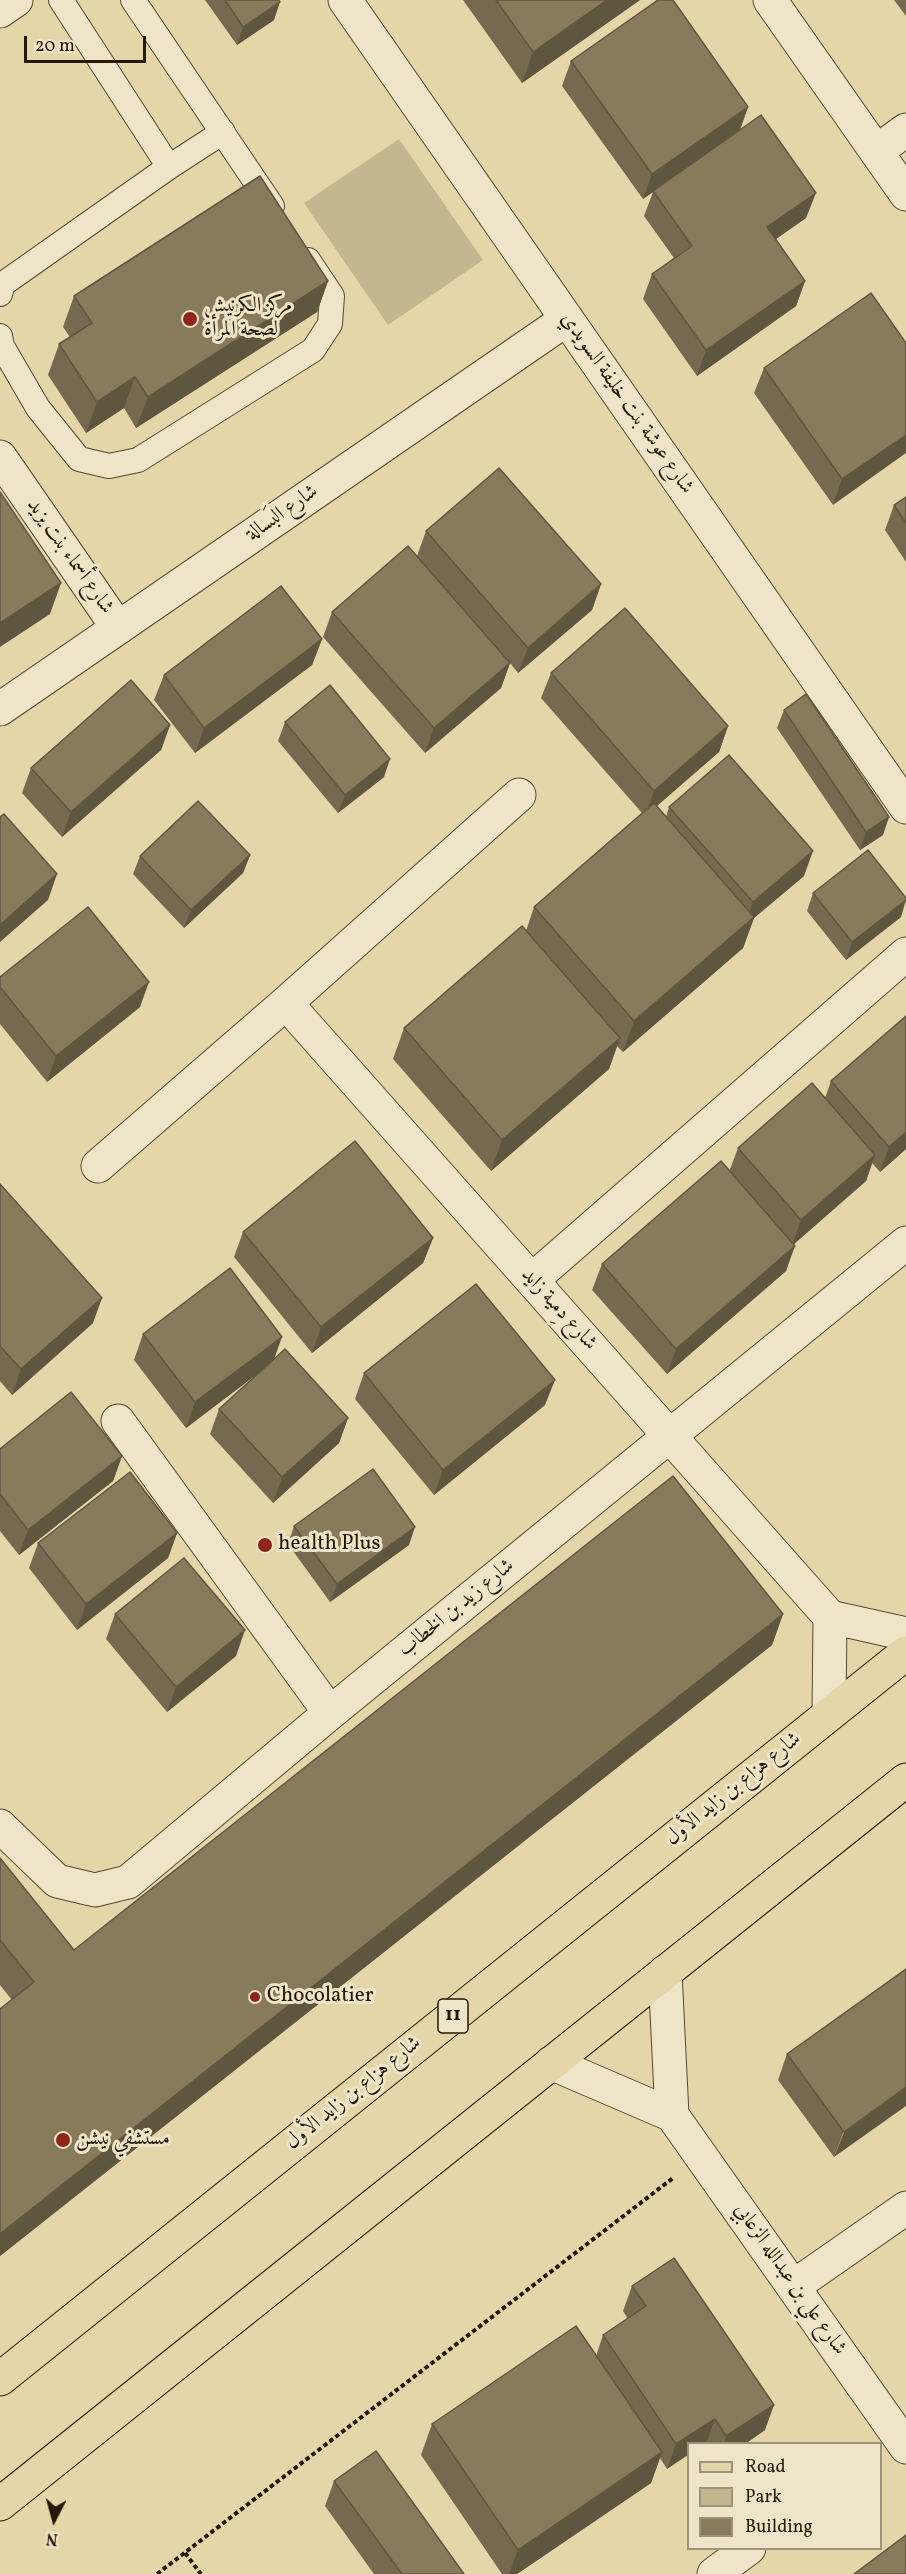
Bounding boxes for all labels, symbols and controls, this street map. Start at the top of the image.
scale bar [27,24,148,62]
text: 20 m [35,34,75,59]
place label: مركز الكرنيش لصحة المرأة [204,294,292,344]
street label: شارع عوشة بنت خليفة السويدي [554,308,698,500]
marker: مركز الكرنيش لصحة المرأة [181,310,199,328]
street label: شارع البَسالة [242,480,324,548]
street label: شارع أسماء بنت يزيد [20,494,118,620]
street label: شارع دِمية زايد [514,1264,602,1356]
place label: health Plus [278,1532,381,1558]
marker: health Plus [256,1536,274,1554]
street label: شارع زيد بن الخطاب [394,1554,520,1664]
street label: شارع هزاع بن زايد الأول [661,1728,807,1852]
place label: Chocolatier [267,1984,374,2010]
marker: Chocolatier [248,1990,262,2004]
road number: 11 [438,1999,468,2033]
street label: شارع هزاع بن زايد الأول [281,2032,427,2156]
place label: مستشفي نيشن [76,2127,170,2153]
marker: مستشفي نيشن [54,2131,72,2149]
street label: شارع علي بن عبدالله الزعابي [727,2199,851,2361]
legend [687,2442,882,2550]
text: Road [745,2455,786,2480]
text: Park [745,2485,782,2510]
north arrow [24,2490,84,2550]
text: Building [745,2515,813,2540]
text: N [45,2526,59,2549]

